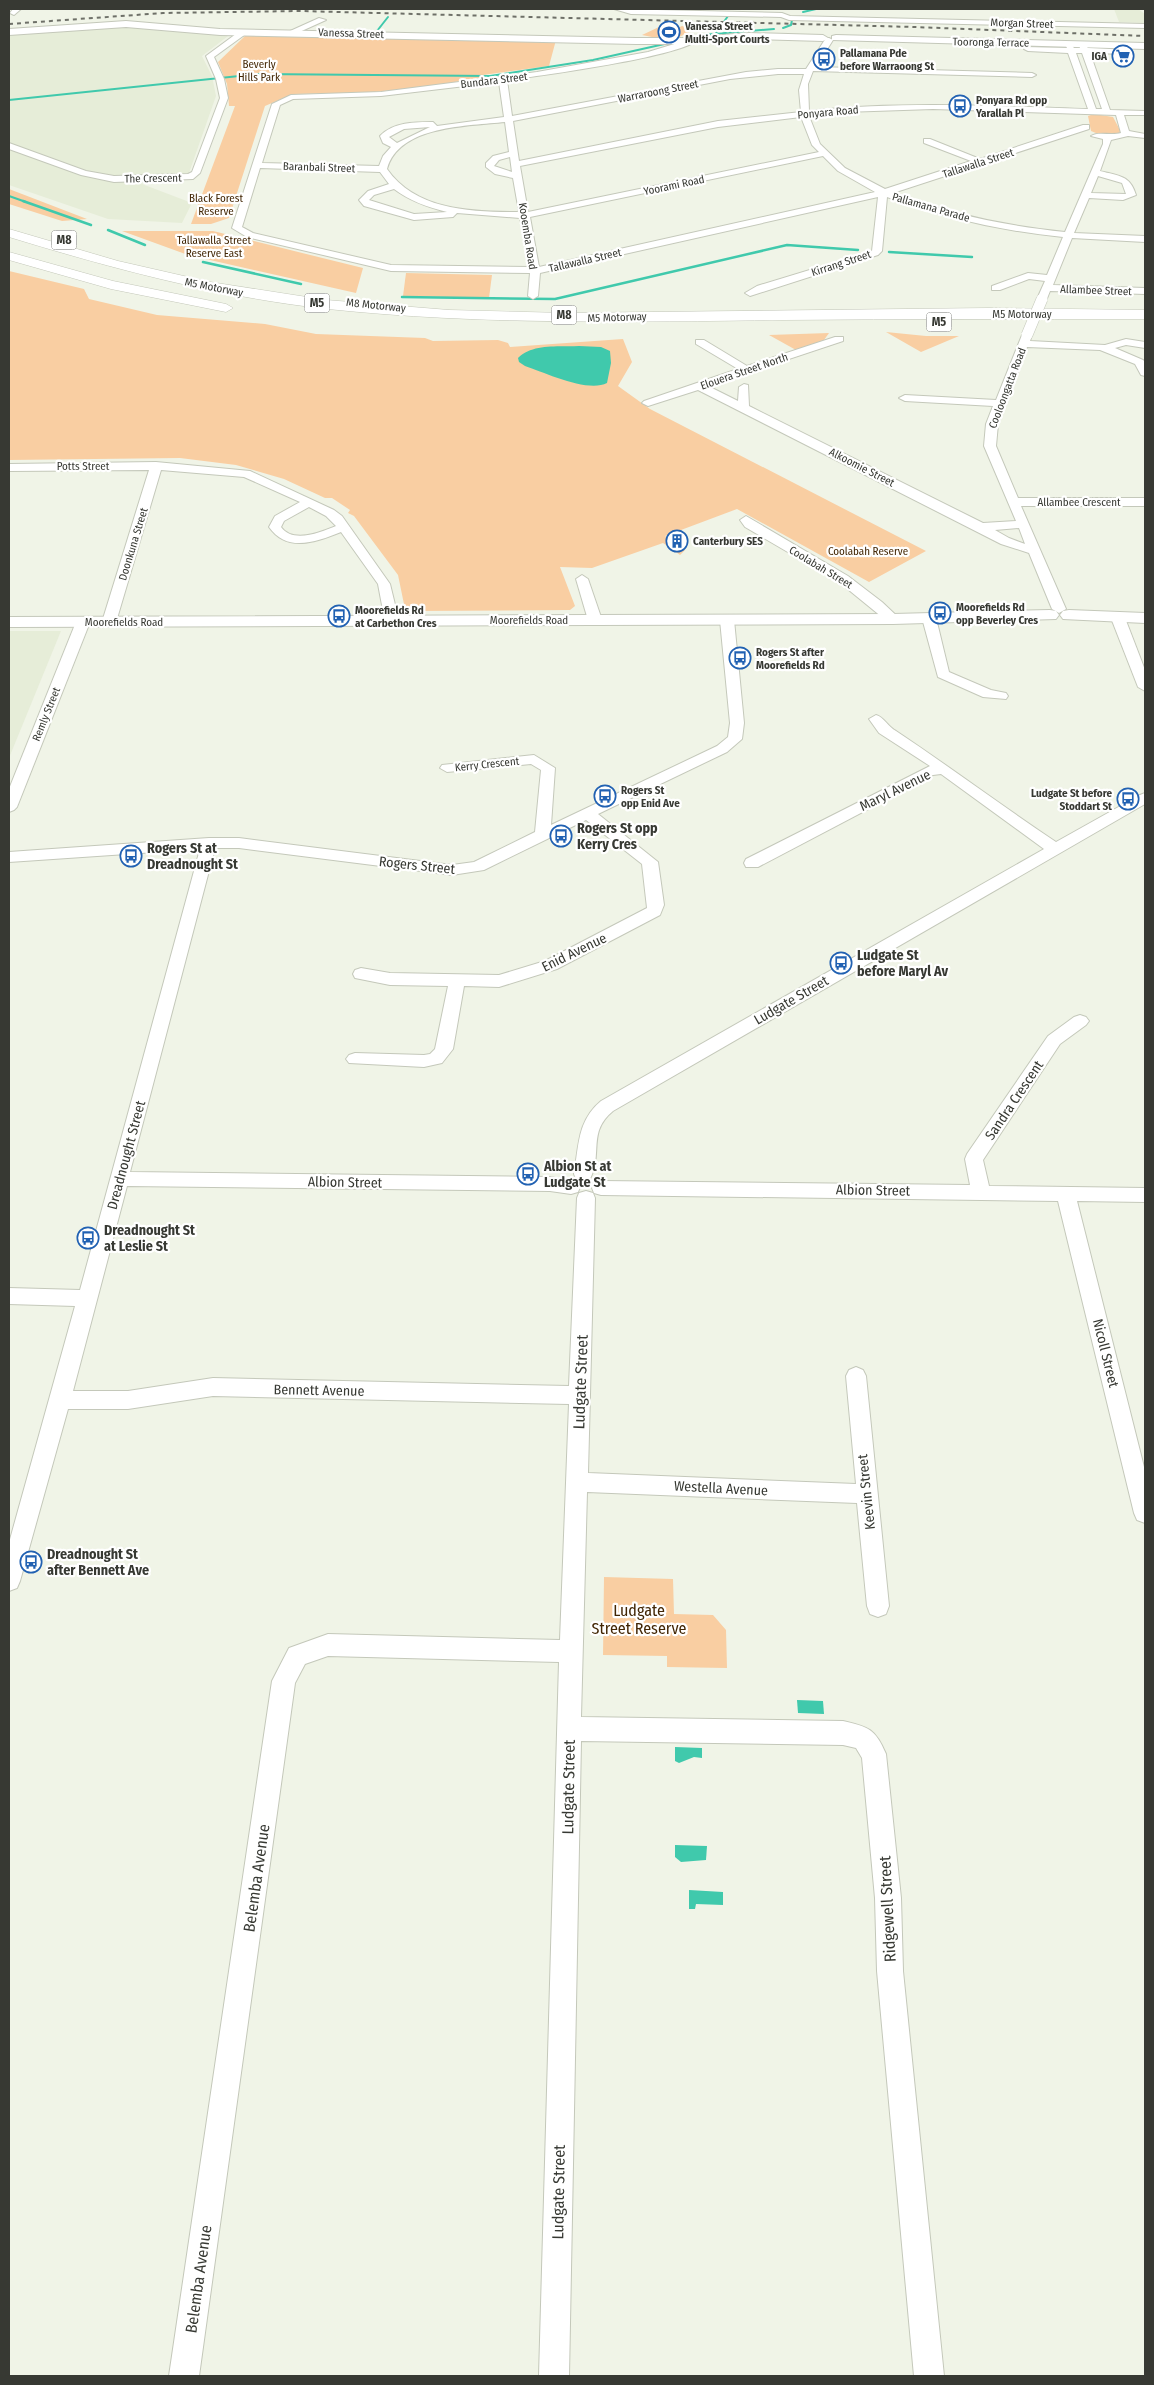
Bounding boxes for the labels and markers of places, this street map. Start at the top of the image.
sports icon: Vanessa Street Multi-Sport Courts [657,20,681,44]
place label: Vanessa Street Multi-Sport Courts [684,20,770,46]
supermarket icon: IGA [1111,44,1135,68]
bus stop icon: Pallamana Pde before Warraoong St [812,47,836,71]
place label: Pallamana Pde before Warraoong St [840,47,934,73]
place label: IGA [1092,50,1108,63]
bus stop icon: Ponyara Rd opp Yarallah Pl [948,94,972,118]
place label: Ponyara Rd opp Yarallah Pl [975,94,1047,120]
building icon: Canterbury SES [665,529,689,553]
place label: Canterbury SES [693,535,763,548]
bus stop icon: Moorefields Rd opp Beverley Cres [928,601,952,625]
place label: Moorefields Rd opp Beverley Cres [956,601,1038,627]
bus stop icon: Moorefields Rd at Carbethon Cres [327,604,351,628]
place label: Moorefields Rd at Carbethon Cres [355,604,437,630]
bus stop icon: Rogers St after Moorefields Rd [728,646,752,670]
place label: Rogers St after Moorefields Rd [756,646,825,672]
bus stop icon: Rogers St opp Enid Ave [593,784,617,808]
place label: Rogers St opp Enid Ave [621,784,680,810]
place label: Ludgate St before Stoddart St [1031,787,1112,813]
bus stop icon: Ludgate St before Stoddart St [1116,787,1140,811]
place label: Rogers St opp Kerry Cres [577,820,658,853]
bus stop icon: Rogers St opp Kerry Cres [549,824,573,848]
place label: Rogers St at Dreadnought St [147,840,239,873]
bus stop icon: Rogers St at Dreadnought St [119,844,143,868]
place label: Ludgate St before Maryl Av [857,947,949,980]
bus stop icon: Ludgate St before Maryl Av [829,951,853,975]
place label: Albion St at Ludgate St [543,1158,612,1191]
bus stop icon: Albion St at Ludgate St [516,1162,540,1186]
place label: Dreadnought St at Leslie St [104,1222,196,1255]
bus stop icon: Dreadnought St at Leslie St [76,1226,100,1250]
place label: Dreadnought St after Bennett Ave [47,1546,149,1579]
bus stop icon: Dreadnought St after Bennett Ave [19,1550,43,1574]

